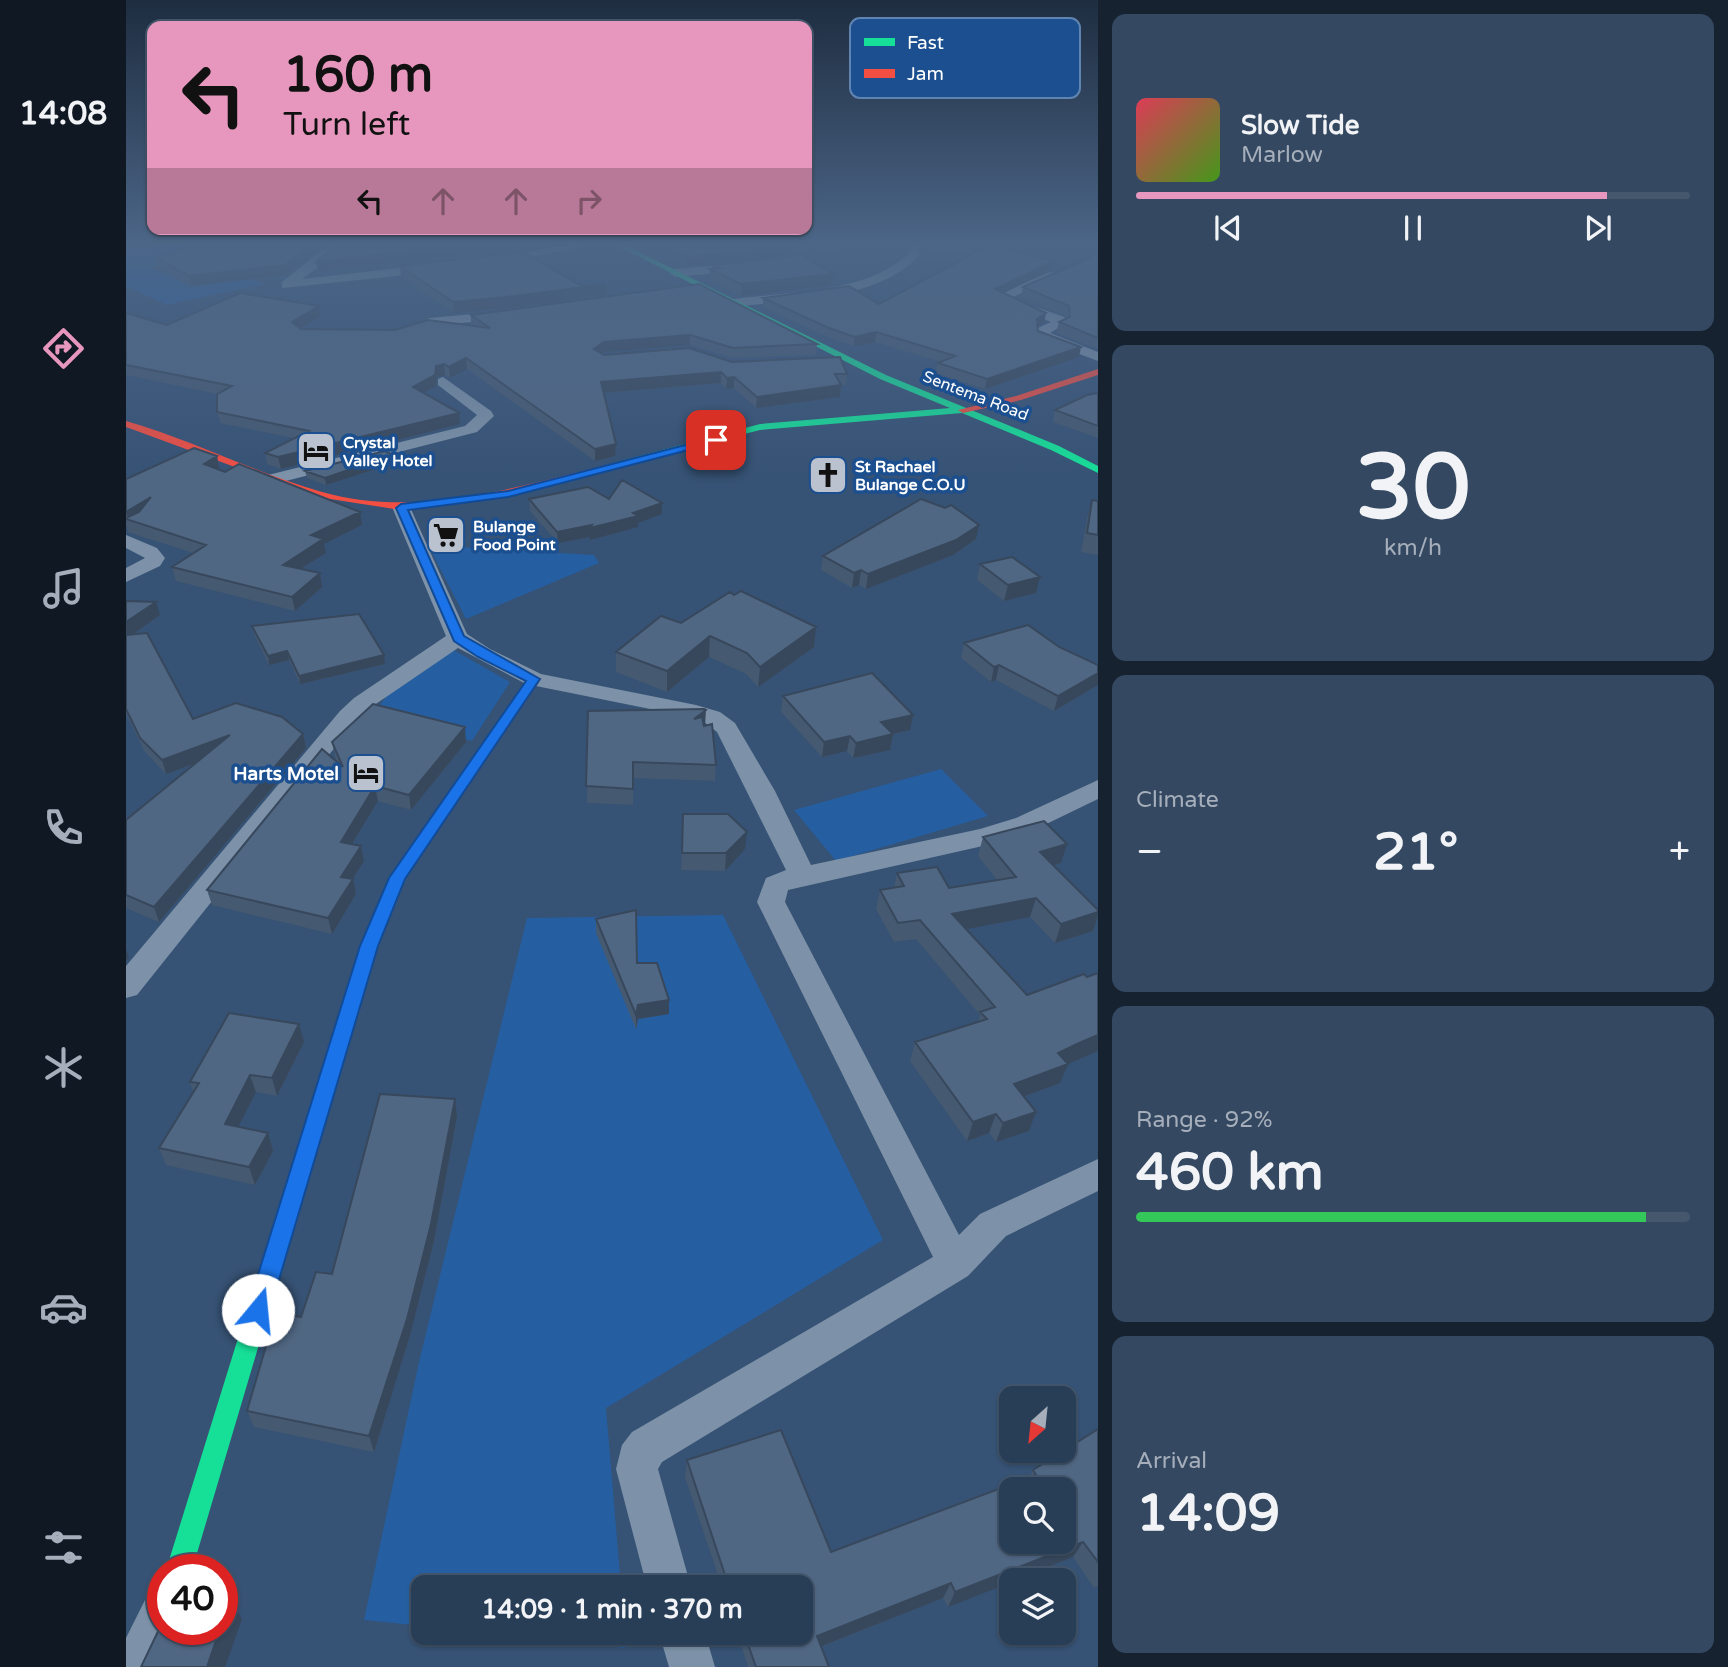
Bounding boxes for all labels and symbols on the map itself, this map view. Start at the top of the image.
legend [850,18,1080,98]
text: Fast [907,32,944,54]
text: Jam [907,63,944,85]
street label: Sentema Road [920,367,1031,425]
pin [686,410,746,470]
hotel icon: Crystal Valley Hotel [295,430,337,472]
place label: Crystal Valley Hotel [343,433,432,471]
church icon: St Rachael Bulange C.O.U [807,454,849,496]
place label: St Rachael Bulange C.O.U [855,457,966,495]
supermarket icon: Bulange Food Point [425,514,467,556]
place label: Bulange Food Point [473,517,557,555]
hotel icon: Harts Motel [345,752,387,794]
place label: Harts Motel [233,763,339,785]
position arrow [221,1273,295,1347]
north arrow [999,1386,1076,1463]
speed limit sign: 40 [147,1554,238,1645]

